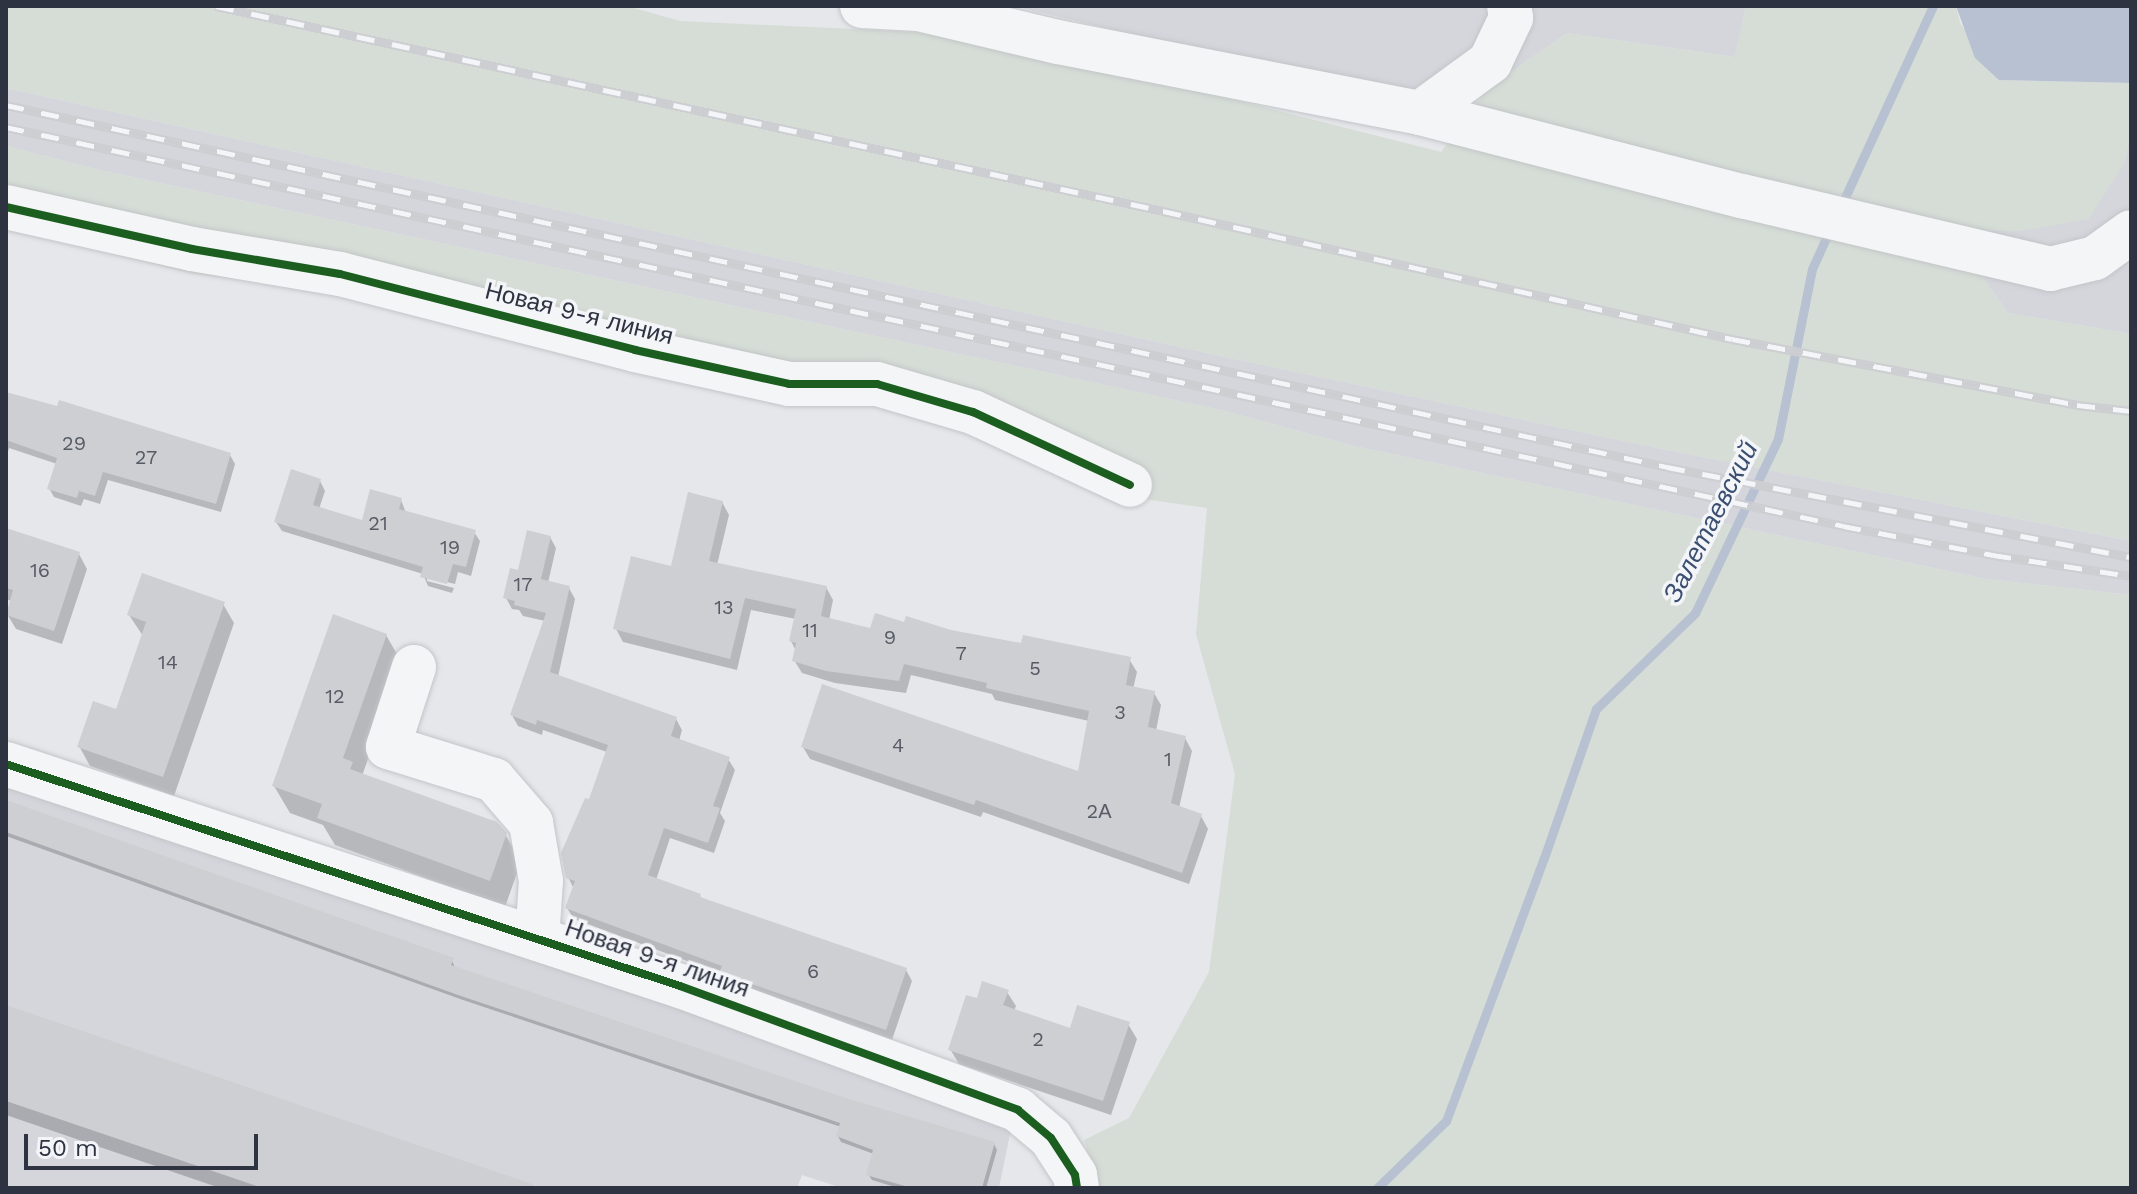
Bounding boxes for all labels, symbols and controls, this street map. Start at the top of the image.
street label: Новая 9-я линия [482,277,676,351]
house number: 29 [62,431,86,455]
water label: Залетаевский [1657,436,1765,608]
house number: 27 [135,445,157,469]
house number: 21 [368,511,388,535]
house number: 19 [440,535,460,559]
house number: 16 [30,558,50,582]
house number: 17 [513,572,533,596]
house number: 13 [714,595,734,619]
house number: 11 [802,618,818,642]
house number: 9 [884,625,896,649]
house number: 7 [955,641,967,665]
house number: 14 [158,650,178,674]
house number: 5 [1029,656,1041,680]
house number: 12 [325,684,345,708]
house number: 3 [1114,700,1126,724]
house number: 4 [892,733,904,757]
house number: 1 [1164,747,1172,771]
house number: 2А [1087,799,1111,823]
street label: Новая 9-я линия [561,914,753,1004]
house number: 6 [807,959,819,983]
house number: 2 [1032,1027,1044,1051]
scale bar [28,1118,262,1168]
text: 50 m [38,1134,98,1162]

